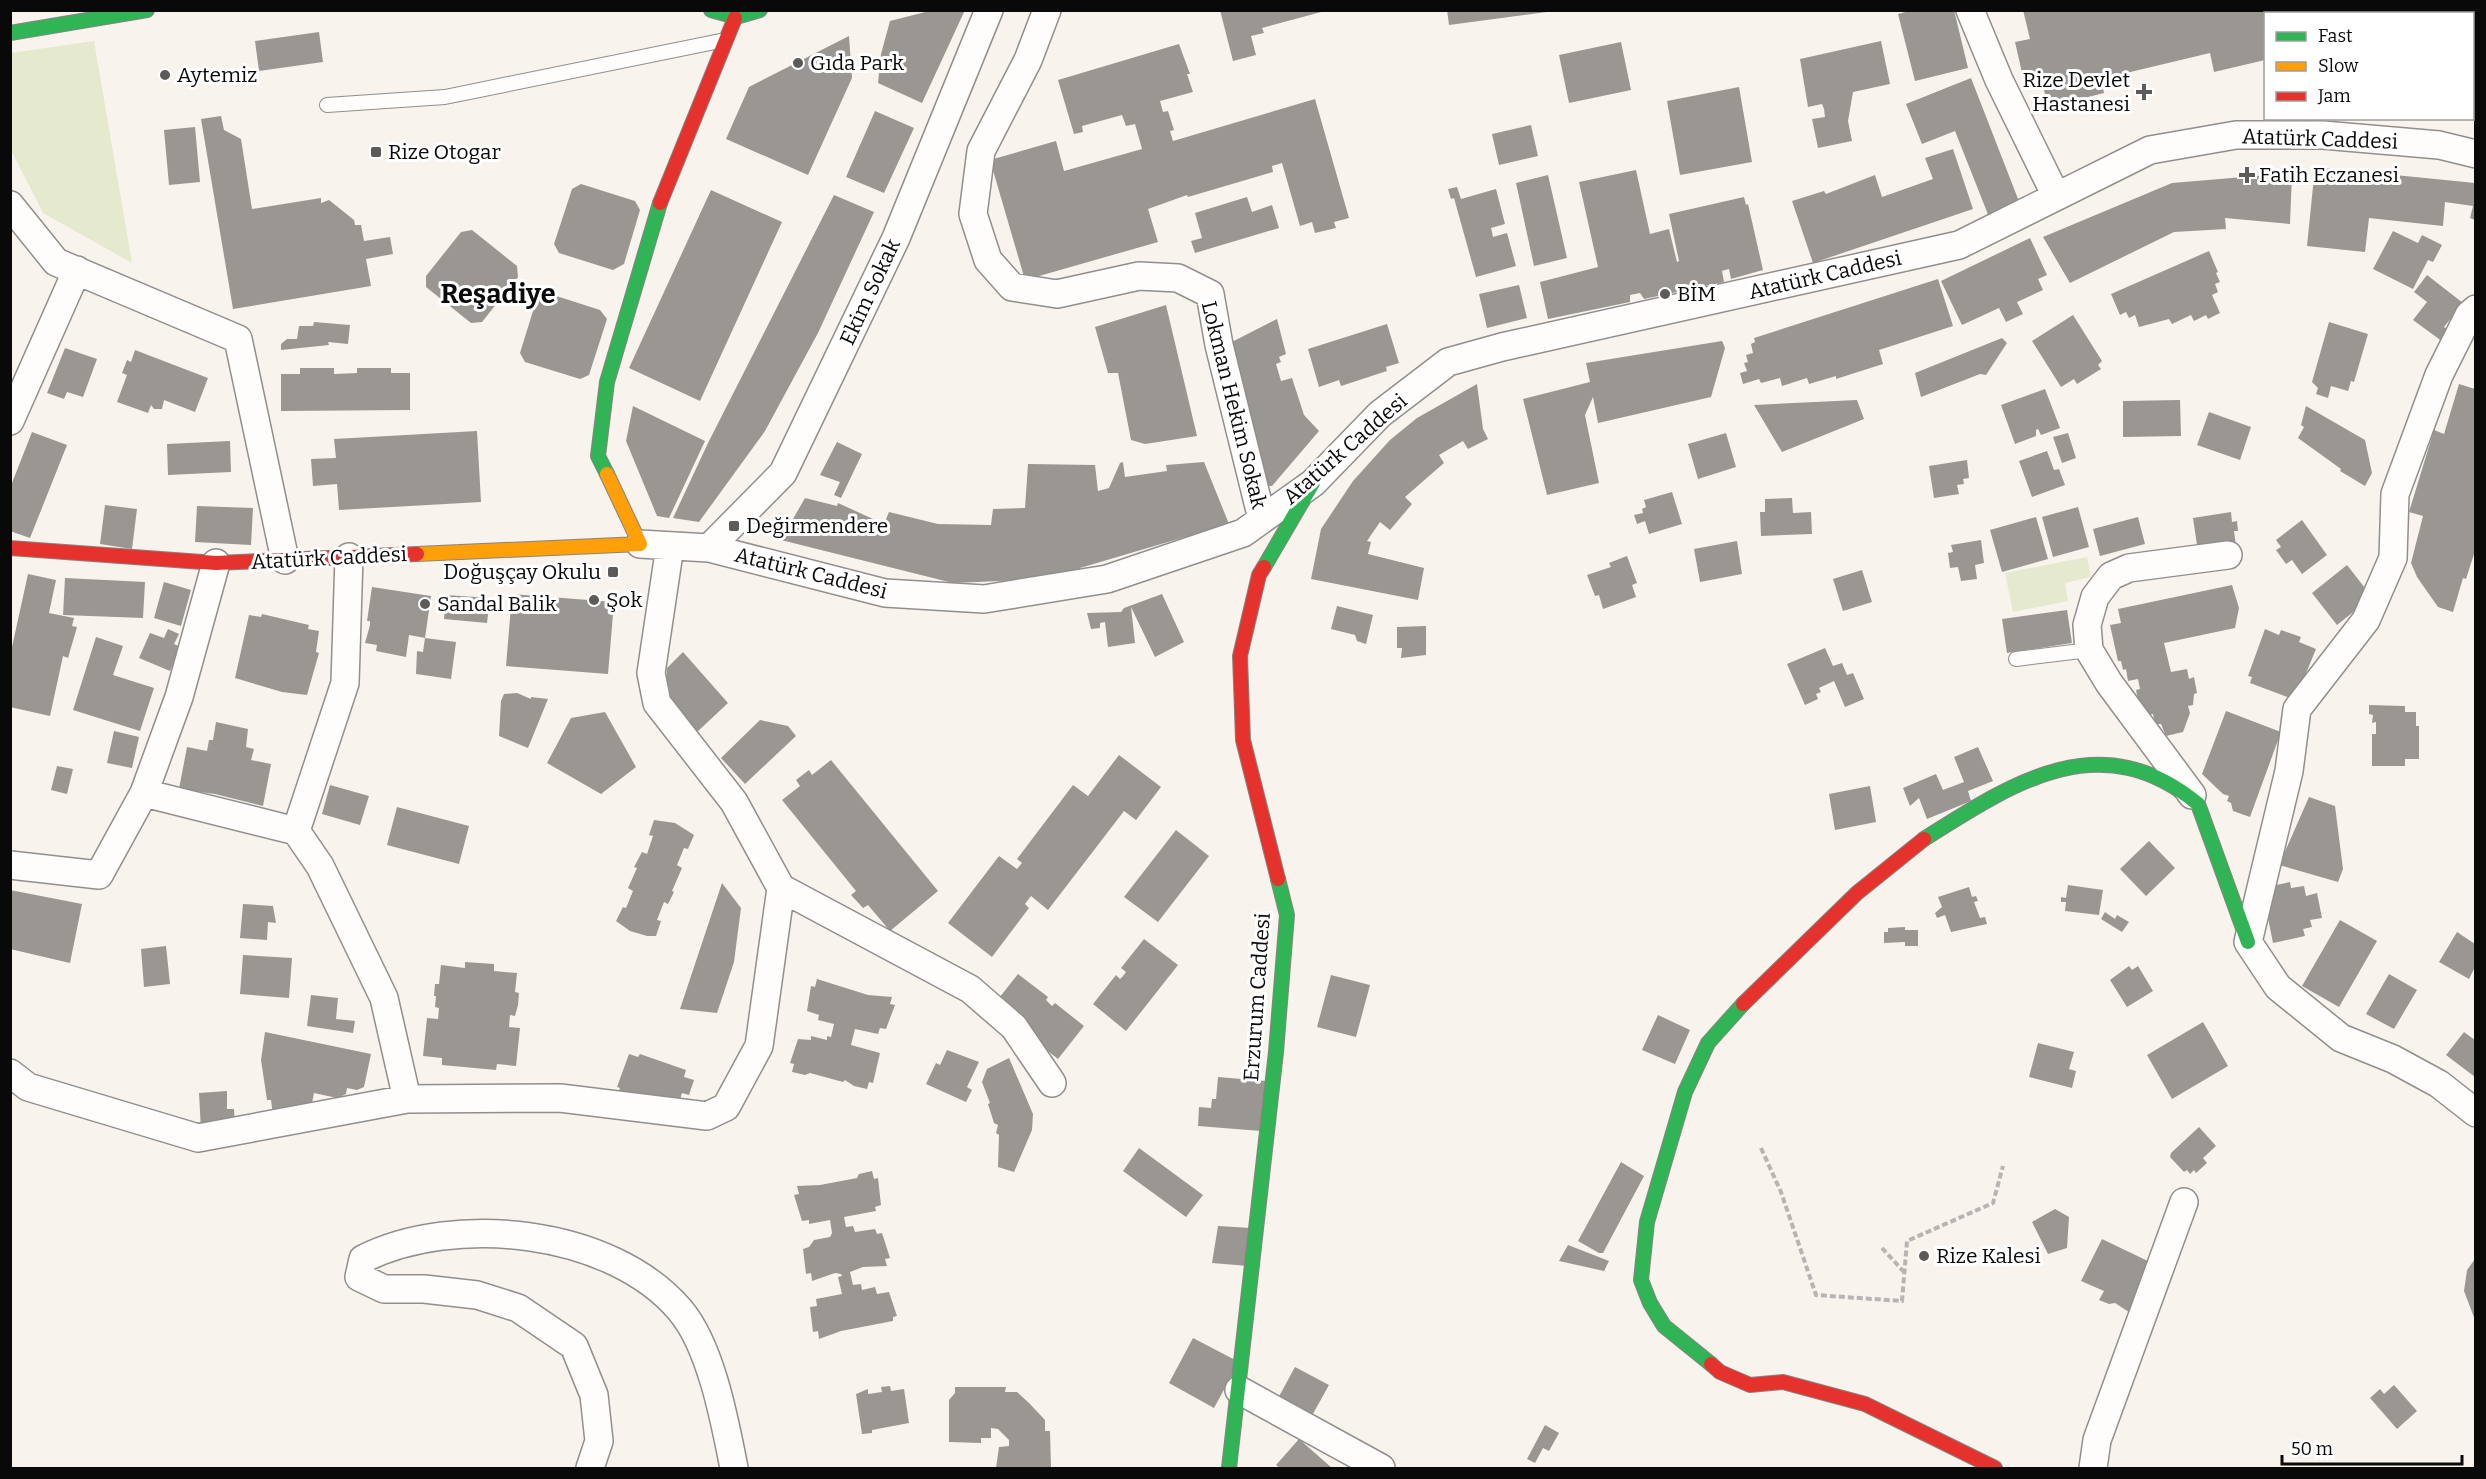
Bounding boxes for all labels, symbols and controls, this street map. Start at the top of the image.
legend [2264,12,2474,120]
text: Fast [2318,25,2353,47]
place label: Gıda Park [810,50,904,76]
text: Slow [2318,55,2359,77]
marker: Gıda Park [791,56,805,70]
place label: Aytemiz [177,62,257,88]
place label: Rize Devlet Hastanesi [2022,67,2130,117]
marker: Aytemiz [158,68,172,82]
marker: Rize Devlet Hastanesi [2135,83,2153,101]
text: Jam [2317,85,2351,107]
street label: Atatürk Caddesi [2242,123,2398,155]
place label: Rize Otogar [388,139,501,165]
marker: Rize Otogar [369,145,383,159]
place label: Fatih Eczanesi [2259,162,2399,188]
marker: Fatih Eczanesi [2240,168,2254,182]
street label: Ekim Sokak [834,235,906,349]
street label: Atatürk Caddesi [1746,245,1904,305]
district label: Reşadiye [441,278,555,310]
place label: BİM [1677,281,1716,307]
marker: BİM [1658,287,1672,301]
street label: Lokman Hekim Sokak [1196,299,1272,512]
street label: Atatürk Caddesi [1278,388,1412,510]
place label: Değirmendere [746,513,888,539]
marker: Değirmendere [727,519,741,533]
street label: Atatürk Caddesi [250,541,408,575]
street label: Atatürk Caddesi [732,542,890,604]
place label: Doğuşçay Okulu [443,559,601,585]
marker: Doğuşçay Okulu [606,565,620,579]
place label: Şok [606,587,642,613]
place label: Sandal Balik [437,591,557,617]
marker: Şok [587,593,601,607]
marker: Sandal Balik [418,597,432,611]
street label: Erzurum Caddesi [1238,912,1276,1082]
place label: Rize Kalesi [1936,1243,2041,1269]
marker: Rize Kalesi [1917,1249,1931,1263]
scale bar [2282,1428,2462,1466]
text: 50 m [2291,1438,2333,1460]

